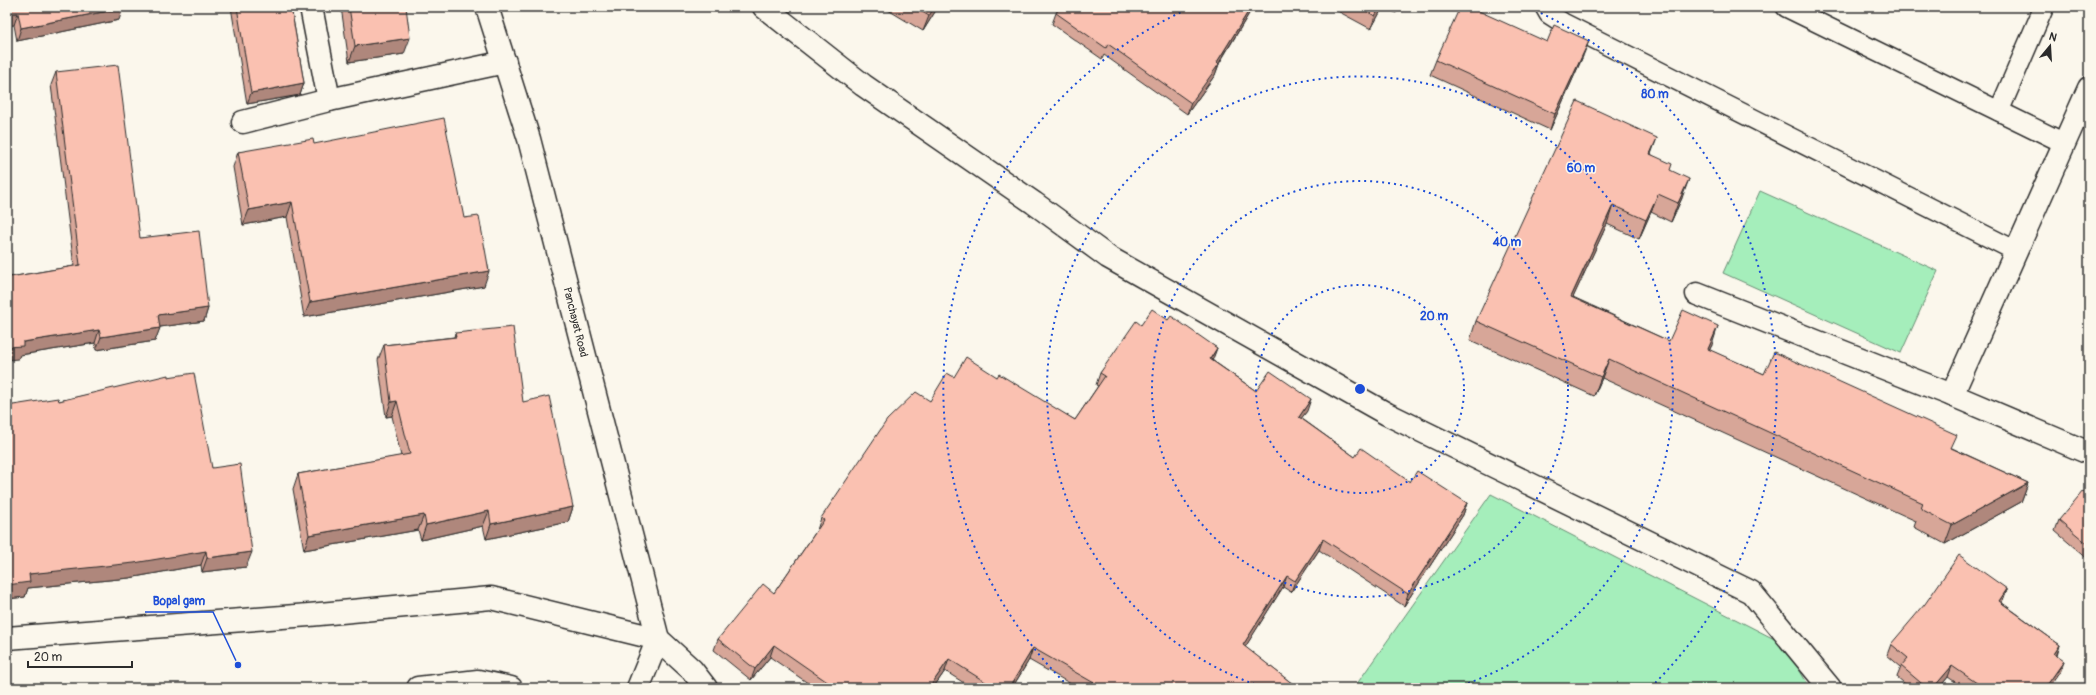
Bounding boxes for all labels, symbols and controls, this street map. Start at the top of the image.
north arrow [2030,26,2070,66]
text: N [2047,30,2059,44]
text: 80 m [1641,87,1669,102]
text: 60 m [1567,161,1596,176]
text: 40 m [1492,235,1522,250]
street label: Panchayat Road [561,286,590,358]
text: 20 m [1420,309,1448,324]
centre of rings [1353,382,1367,396]
callout: Bopal gam [145,588,213,612]
text: Bopal gam [153,594,206,609]
scale bar [28,643,132,669]
text: 20 m [34,650,63,665]

